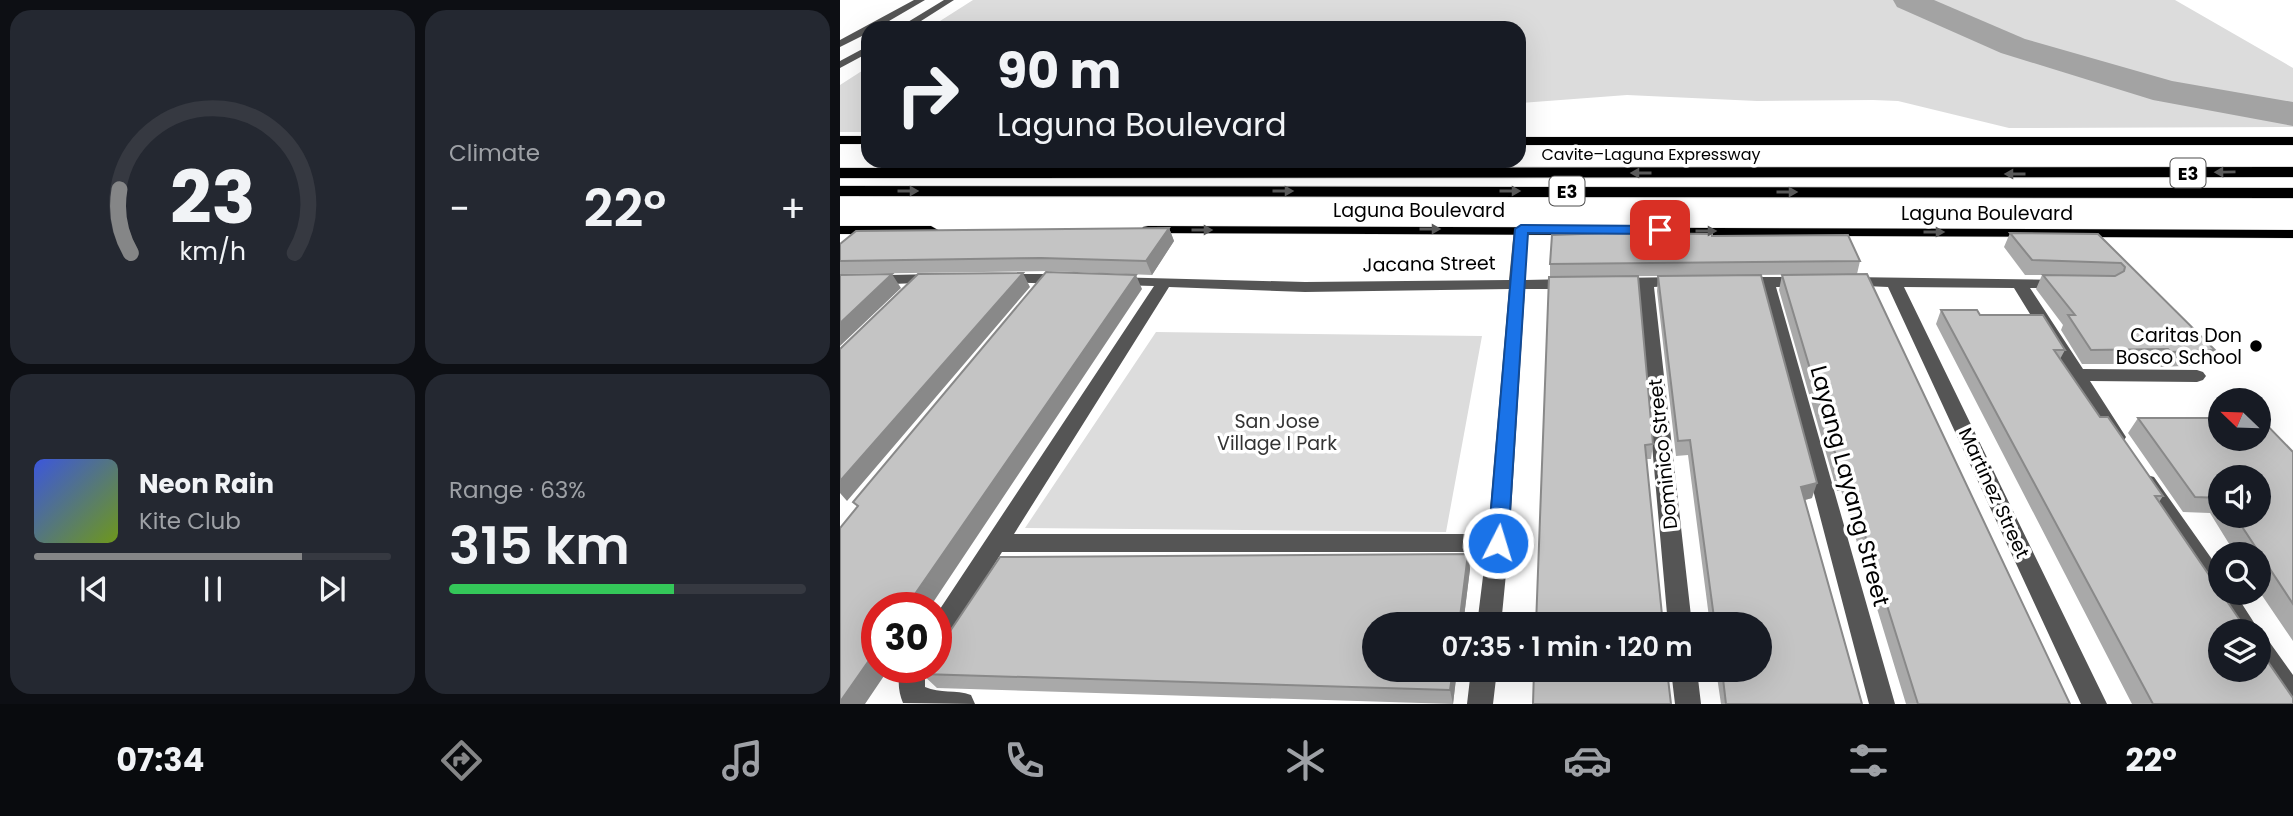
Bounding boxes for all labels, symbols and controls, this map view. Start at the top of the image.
text: 90 m [997,37,1121,105]
icon: right [882,49,973,140]
text: Laguna Boulevard [997,102,1287,147]
text: Climate [449,137,540,169]
street label: Cavite–Laguna Expressway [1542,143,1761,166]
text: 23 [170,147,255,248]
road number: E3 [2170,158,2206,188]
one-way arrow [2214,166,2236,178]
one-way arrow [1629,167,1651,179]
one-way arrow [2004,168,2026,180]
text: 22° [584,172,666,245]
road number: E3 [1550,176,1584,206]
text: − [449,182,470,235]
text: + [780,182,806,235]
one-way arrow [897,185,919,197]
one-way arrow [1272,185,1294,197]
one-way arrow [1499,185,1521,197]
one-way arrow [1776,186,1798,198]
street label: Laguna Boulevard [1333,197,1505,224]
pin [1630,200,1690,260]
street label: Laguna Boulevard [1901,200,2073,227]
icon: arrive [1641,211,1679,249]
one-way arrow [1419,223,1441,235]
one-way arrow [1191,224,1213,236]
one-way arrow [1695,225,1717,236]
one-way arrow [1923,226,1945,238]
text: km/h [179,234,246,269]
street label: Jacana Street [1362,249,1496,279]
place label: Caritas Don Bosco School [2116,322,2242,371]
marker: Caritas Don Bosco School [2248,338,2264,354]
street label: Layang Layang Street [1802,362,1898,610]
street label: Dominico Street [1642,377,1684,531]
north arrow [2208,388,2272,452]
map controls [2208,388,2271,682]
park label: San Jose Village I Park [1217,408,1337,457]
street label: Martinez Street [1952,423,2036,563]
button: sound [2208,465,2271,528]
text: Neon Rain [139,466,274,502]
text: Range · 63% [449,474,586,506]
text: Kite Club [139,505,241,537]
position arrow [1461,506,1535,580]
text: 315 km [449,509,630,582]
button: search [2208,542,2271,605]
icon: previous [75,570,113,608]
icon: pause [194,570,232,608]
icon: next [313,570,351,608]
speed limit sign: 30 [861,592,952,683]
button: layers [2208,619,2271,682]
text: 07:35 · 1 min · 120 m [1442,629,1692,665]
icon: directions [437,736,486,785]
icon: music [718,736,767,785]
icon: phone [1000,736,1049,785]
icon: climate [1281,736,1330,785]
icon: car [1563,736,1612,785]
icon: filters [1844,736,1893,785]
text: 07:34 [116,737,204,782]
text: 22° [2125,737,2177,782]

